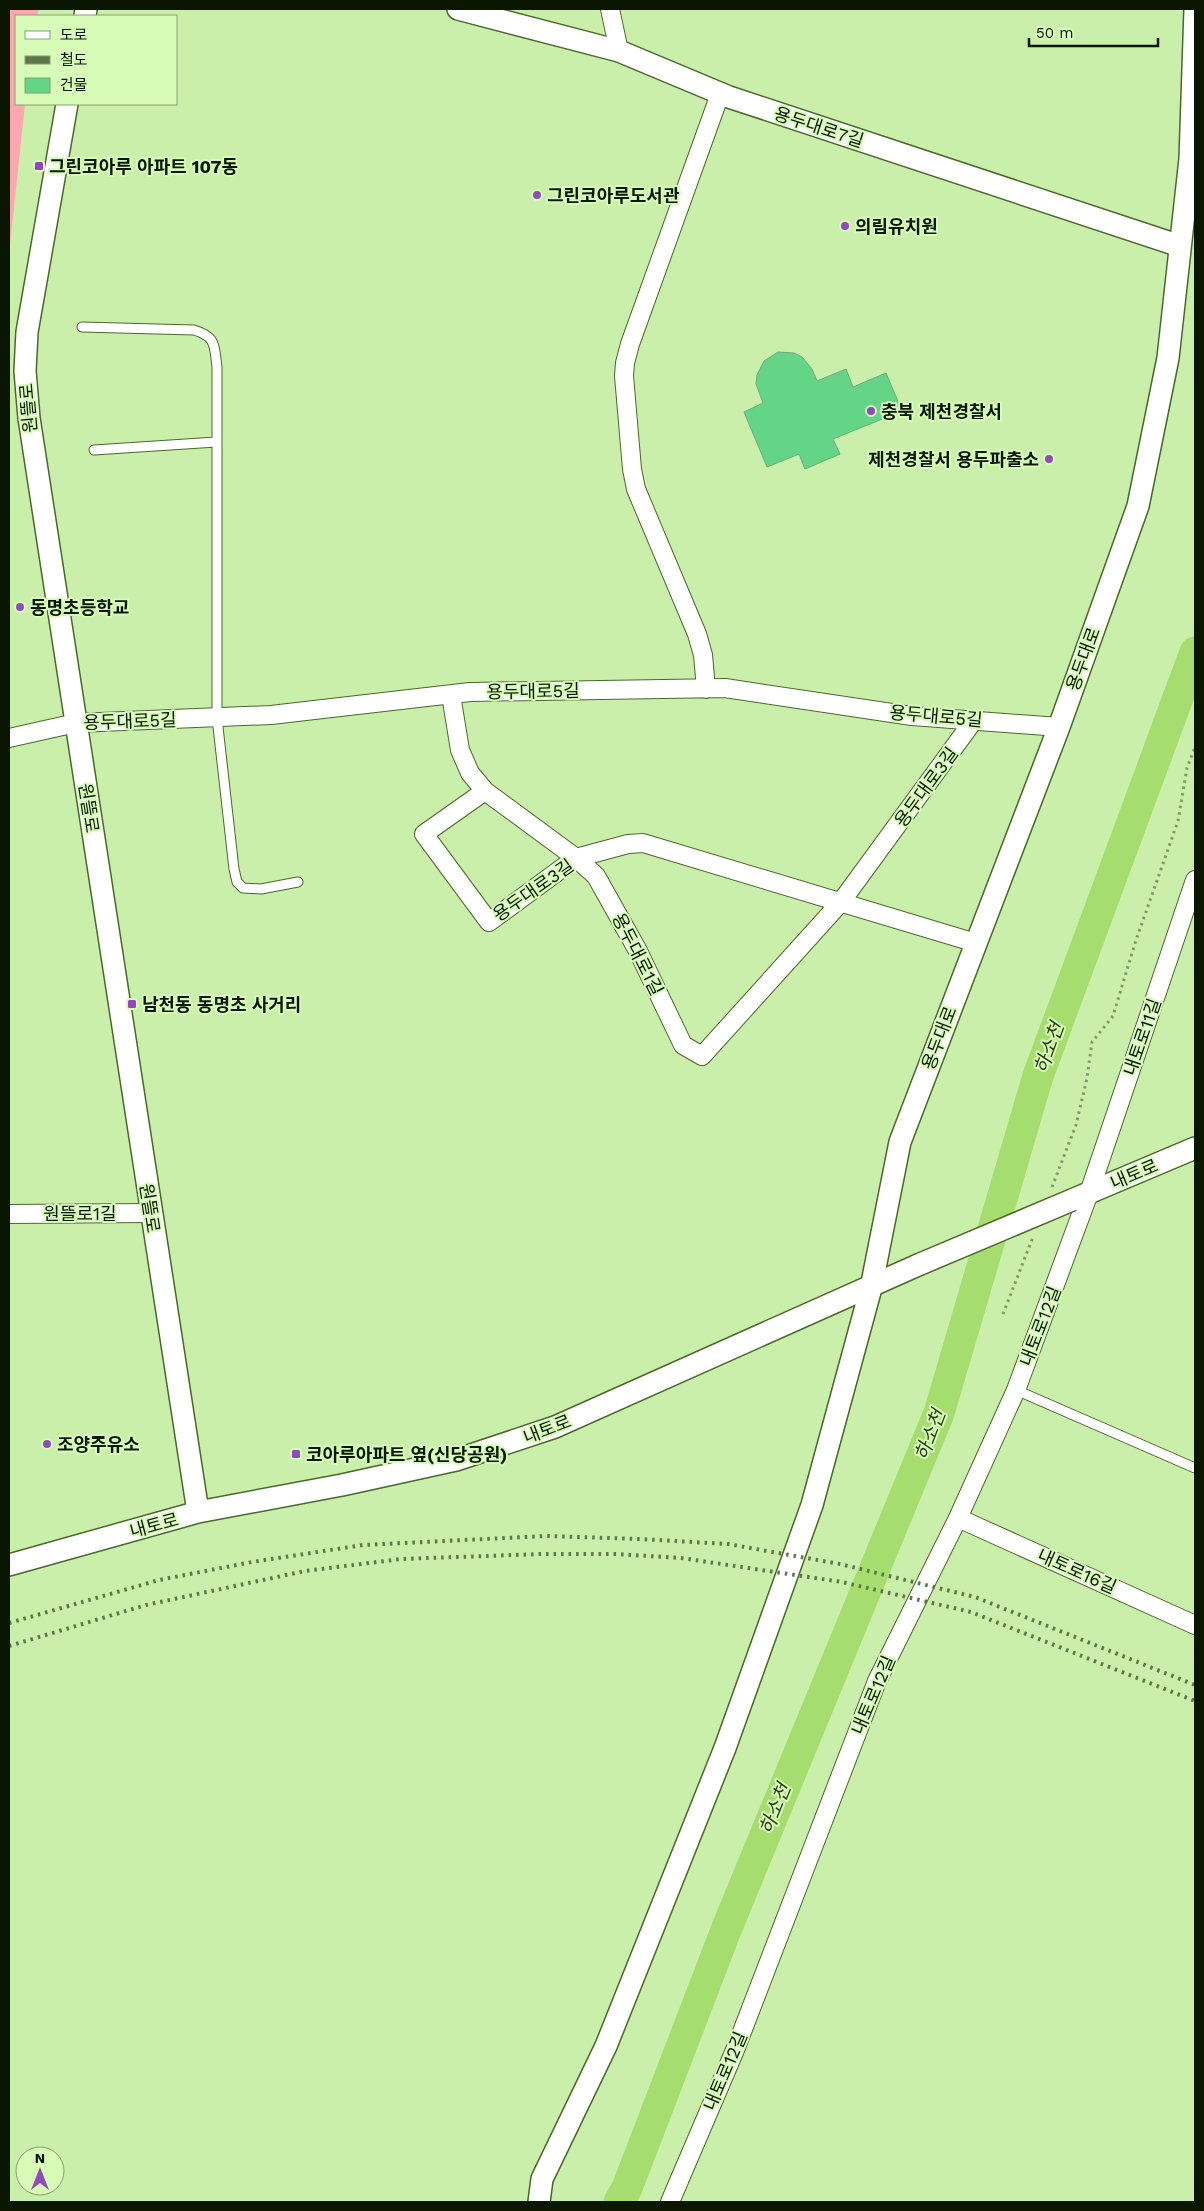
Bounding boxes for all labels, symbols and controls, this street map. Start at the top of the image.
legend [15,15,178,105]
scale bar [1029,15,1158,47]
text: 50 m [1036,24,1073,42]
text: 도로 [60,26,88,44]
text: 철도 [60,51,88,69]
text: 건물 [60,76,88,94]
street label: 용두대로7길 [772,103,866,151]
place label: 그린코아루 아파트 107동 [49,156,238,177]
marker: 그린코아루 아파트 107동 [33,160,45,172]
place label: 그린코아루도서관 [547,185,680,206]
marker: 그린코아루도서관 [531,189,543,201]
place label: 의림유치원 [855,216,938,237]
marker: 의림유치원 [839,220,851,232]
street label: 원뜰로 [15,382,41,434]
place label: 충북 제천경찰서 [881,401,1002,422]
marker: 충북 제천경찰서 [865,405,877,417]
place label: 제천경찰서 용두파출소 [868,449,1039,470]
marker: 제천경찰서 용두파출소 [1043,453,1055,465]
place label: 동명초등학교 [30,597,129,618]
marker: 동명초등학교 [14,601,26,613]
street label: 용두대로 [1062,624,1104,694]
street label: 용두대로5길 [486,680,580,702]
street label: 용두대로5길 [889,701,983,731]
street label: 용두대로5길 [83,709,177,733]
street label: 용두대로3길 [890,743,962,831]
street label: 원뜰로 [75,782,103,834]
street label: 용두대로3길 [489,855,577,925]
street label: 용두대로1길 [608,909,668,999]
place label: 남천동 동명초 사거리 [142,994,301,1015]
street label: 내토로11길 [1119,996,1165,1078]
marker: 남천동 동명초 사거리 [126,998,138,1010]
street label: 용두대로 [917,1003,961,1073]
water label: 하소천 [1029,1018,1069,1077]
street label: 내토로 [1107,1155,1161,1193]
street label: 원뜰로 [136,1182,164,1234]
street label: 원뜰로1길 [43,1203,117,1224]
street label: 내토로12길 [1015,1283,1065,1369]
water label: 하소천 [910,1405,951,1464]
street label: 내토로 [520,1410,574,1448]
place label: 조양주유소 [57,1434,140,1455]
marker: 조양주유소 [41,1438,53,1450]
place label: 코아루아파트 옆(신당공원) [306,1444,507,1465]
marker: 코아루아파트 옆(신당공원) [290,1448,302,1460]
street label: 내토로 [127,1508,181,1542]
street label: 내토로16길 [1034,1544,1120,1598]
street label: 내토로12길 [847,1652,899,1738]
water label: 하소천 [755,1779,796,1838]
street label: 내토로12길 [699,2028,751,2114]
north arrow [15,2146,65,2196]
text: N [35,2150,45,2166]

